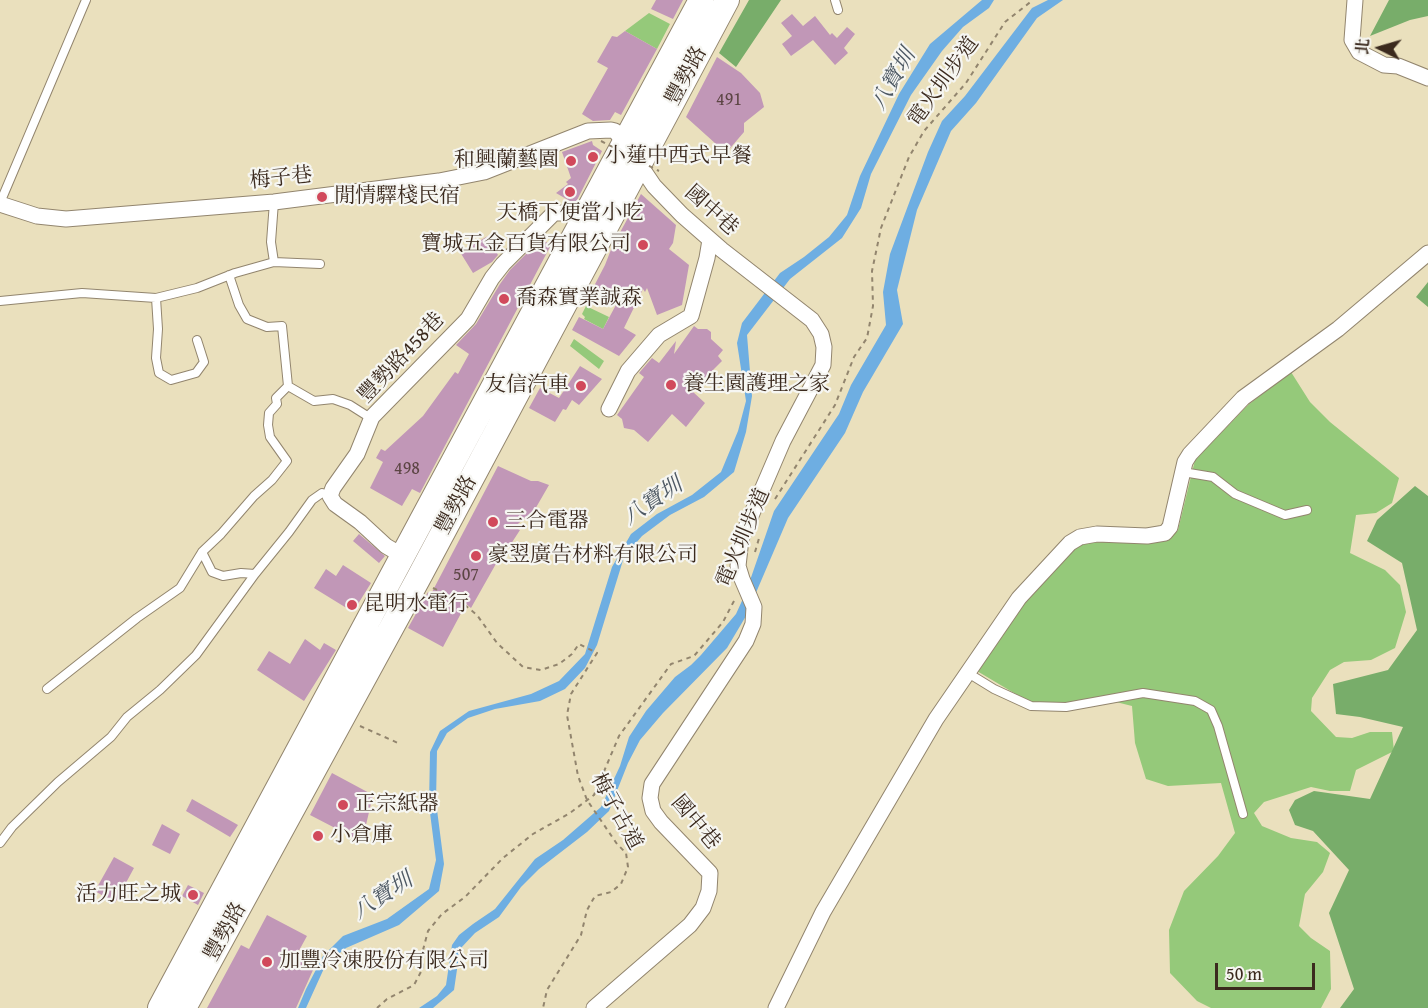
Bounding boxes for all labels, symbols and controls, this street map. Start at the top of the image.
north arrow [1350,18,1410,78]
street label: 電火圳步道 [903,32,985,132]
text: 北 [1349,37,1375,55]
street label: 豐勢路 [661,42,713,110]
water label: 八寶圳 [866,45,922,115]
house number: 491 [716,89,742,111]
place label: 小蓮中西式早餐 [605,144,752,170]
place label: 和興蘭藝園 [454,148,559,174]
marker: 小蓮中西式早餐 [586,150,600,164]
marker: 和興蘭藝園 [564,154,578,168]
street label: 梅子巷 [248,163,314,195]
street label: 國中巷 [679,181,743,241]
place label: 閒情驛棧民宿 [334,184,460,210]
marker: 天橋下便當小吃 [563,185,577,199]
marker: 閒情驛棧民宿 [315,190,329,204]
place label: 天橋下便當小吃 [497,201,643,227]
place label: 寶城五金百貨有限公司 [421,232,631,258]
marker: 寶城五金百貨有限公司 [636,238,650,252]
place label: 喬森實業誠森 [516,286,642,312]
marker: 喬森實業誠森 [497,292,511,306]
street label: 豐勢路458巷 [354,308,450,408]
place label: 養生園護理之家 [683,372,830,398]
place label: 友信汽車 [485,373,569,399]
marker: 養生園護理之家 [664,378,678,392]
marker: 友信汽車 [574,379,588,393]
house number: 498 [394,458,420,480]
street label: 豐勢路 [431,471,483,539]
water label: 八寶圳 [618,473,688,531]
street label: 電火圳步道 [712,485,776,591]
place label: 三合電器 [505,509,589,535]
marker: 三合電器 [486,515,500,529]
place label: 豪翌廣告材料有限公司 [488,543,698,569]
marker: 豪翌廣告材料有限公司 [469,549,483,563]
house number: 507 [453,564,479,586]
place label: 昆明水電行 [364,592,469,618]
marker: 昆明水電行 [345,598,359,612]
street label: 梅子古道 [585,769,647,855]
street label: 國中巷 [665,791,725,855]
place label: 正宗紙器 [355,792,439,818]
marker: 正宗紙器 [336,798,350,812]
place label: 小倉庫 [330,823,393,849]
marker: 小倉庫 [311,829,325,843]
water label: 八寶圳 [348,868,418,926]
place label: 活力旺之城 [76,882,181,908]
marker: 活力旺之城 [186,888,200,902]
street label: 豐勢路 [200,898,252,966]
place label: 加豐冷凍股份有限公司 [279,949,489,975]
scale bar [1218,951,1318,989]
marker: 加豐冷凍股份有限公司 [260,955,274,969]
text: 50 m [1226,960,1262,987]

